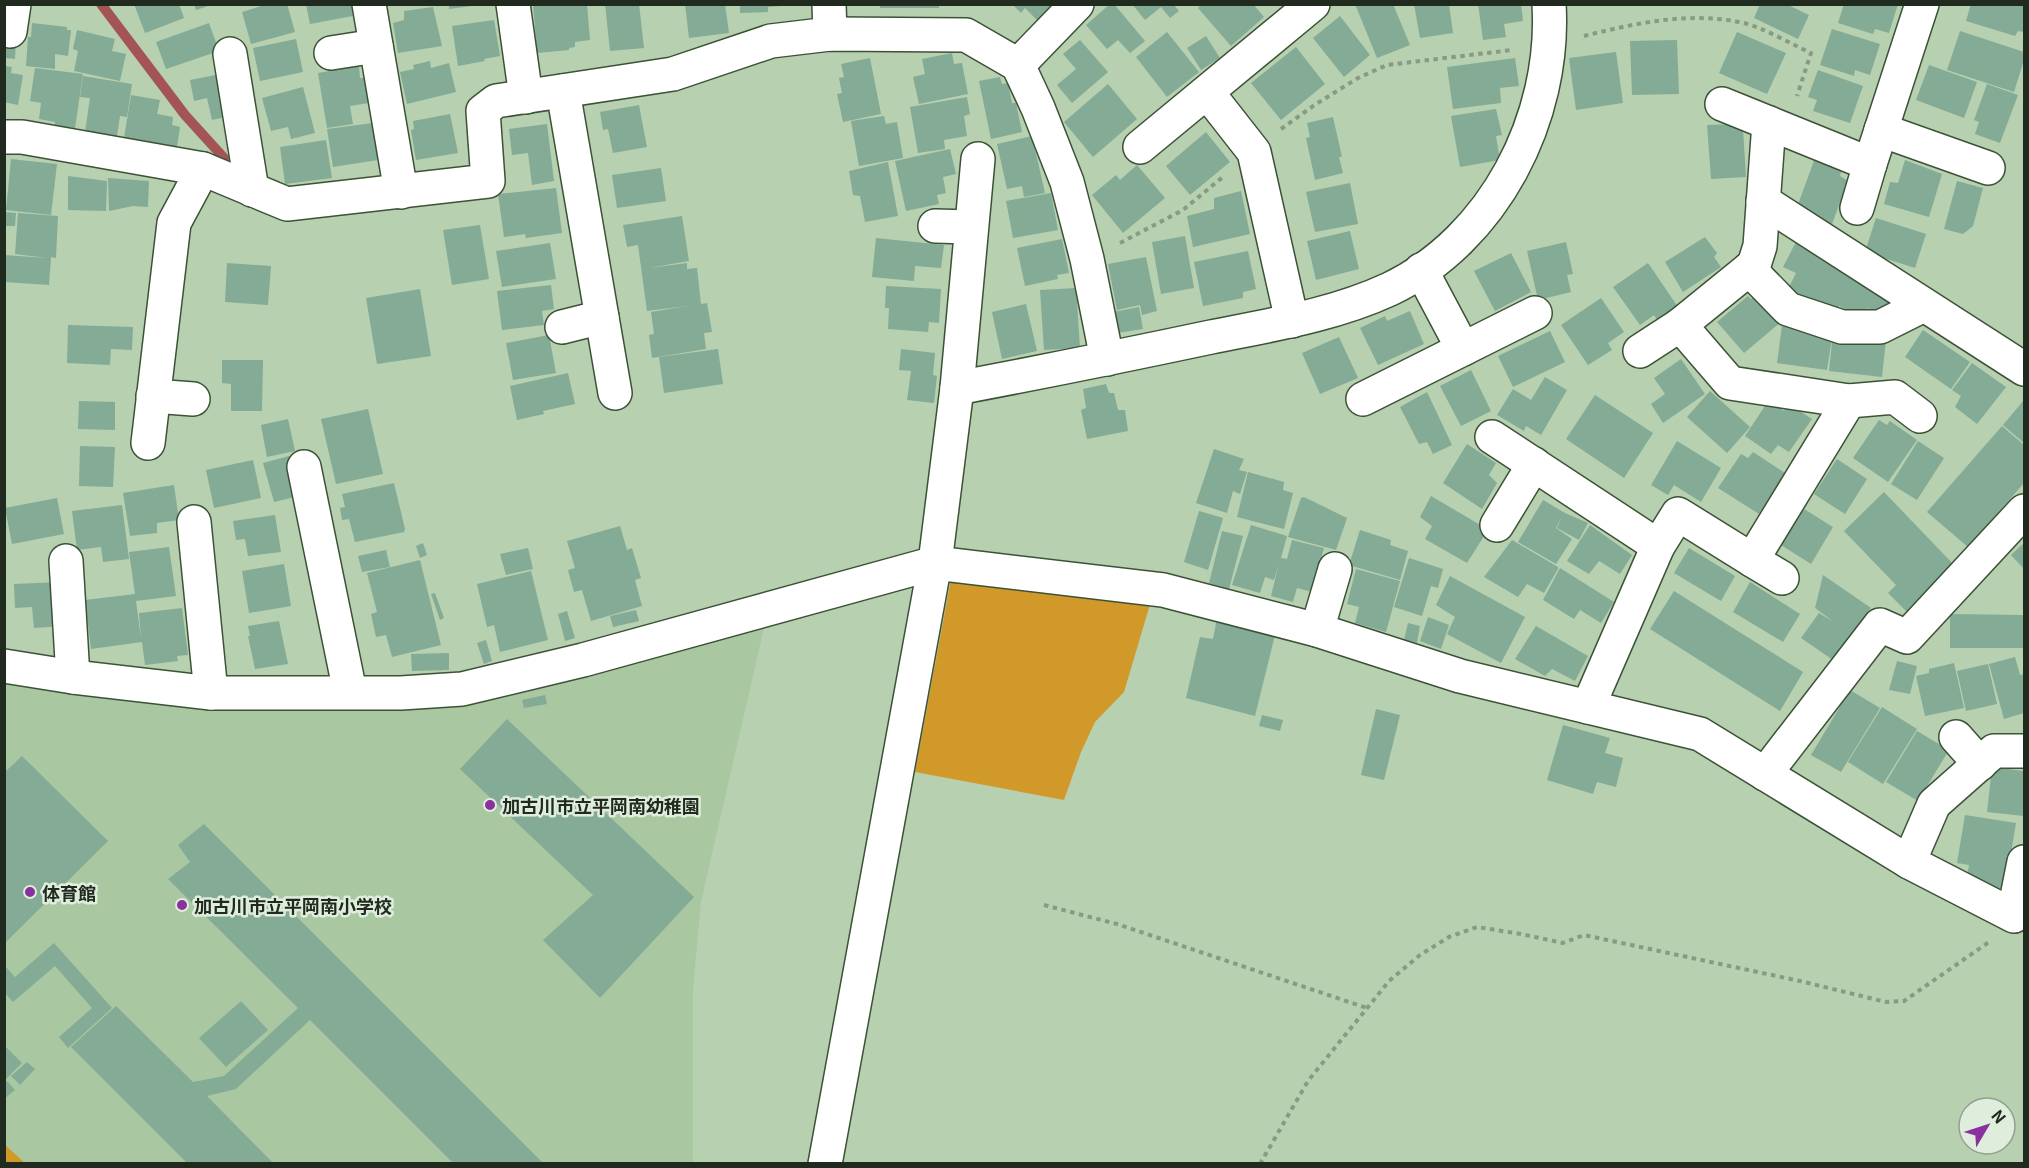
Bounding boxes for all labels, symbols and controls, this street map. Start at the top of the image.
place label: 加古川市立平岡南幼稚園 [502,792,700,818]
marker: 加古川市立平岡南幼稚園 [483,798,497,812]
place label: 体育館 [42,879,96,905]
marker: 体育館 [23,885,37,899]
place label: 加古川市立平岡南小学校 [194,892,392,918]
marker: 加古川市立平岡南小学校 [175,898,189,912]
north arrow [1957,1096,2017,1156]
text: N [1986,1104,2013,1128]

